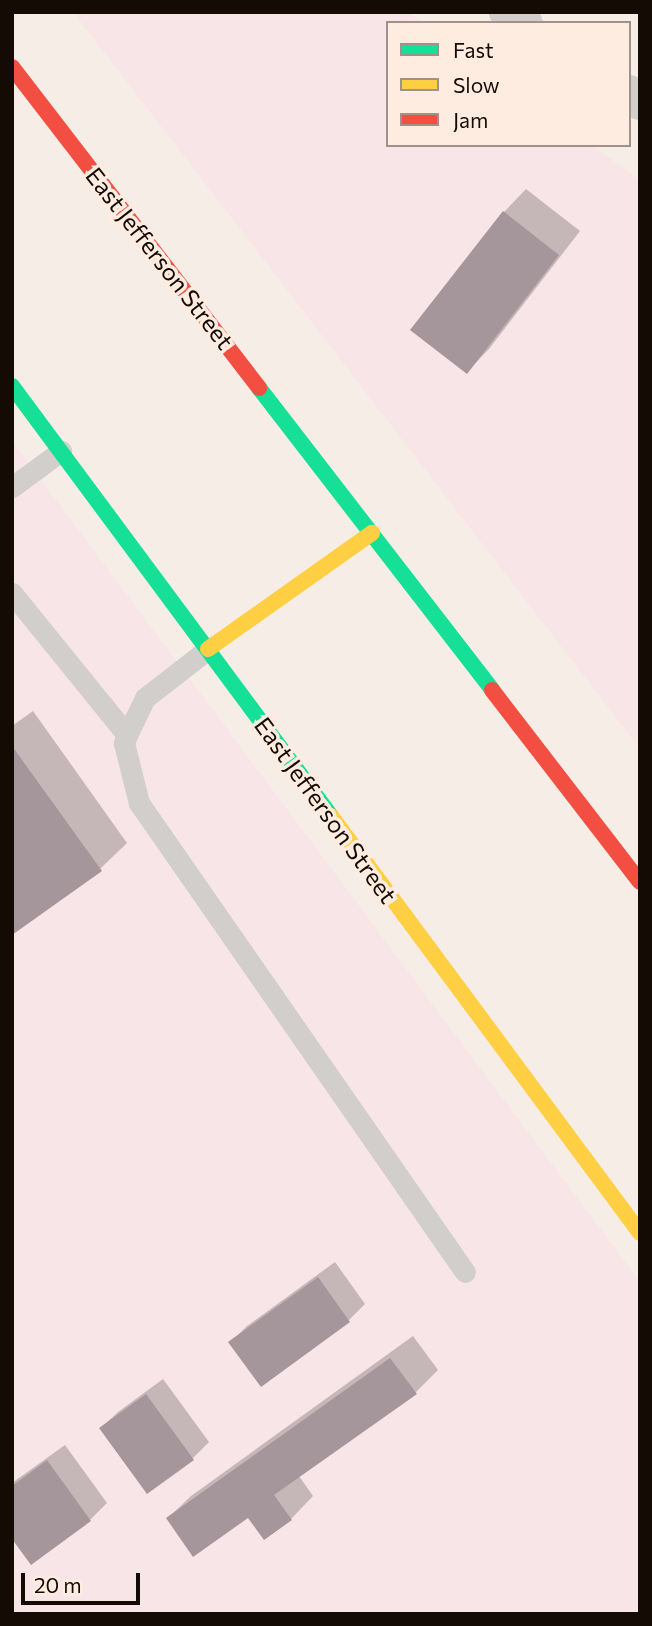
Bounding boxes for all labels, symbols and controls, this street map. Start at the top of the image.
legend [386,21,631,147]
text: Fast [453,37,494,62]
text: Slow [453,72,500,97]
text: Jam [453,107,488,132]
street label: East Jefferson Street [80,161,240,355]
street label: East Jefferson Street [249,711,403,909]
scale bar [24,1560,144,1604]
text: 20 m [34,1572,82,1597]

